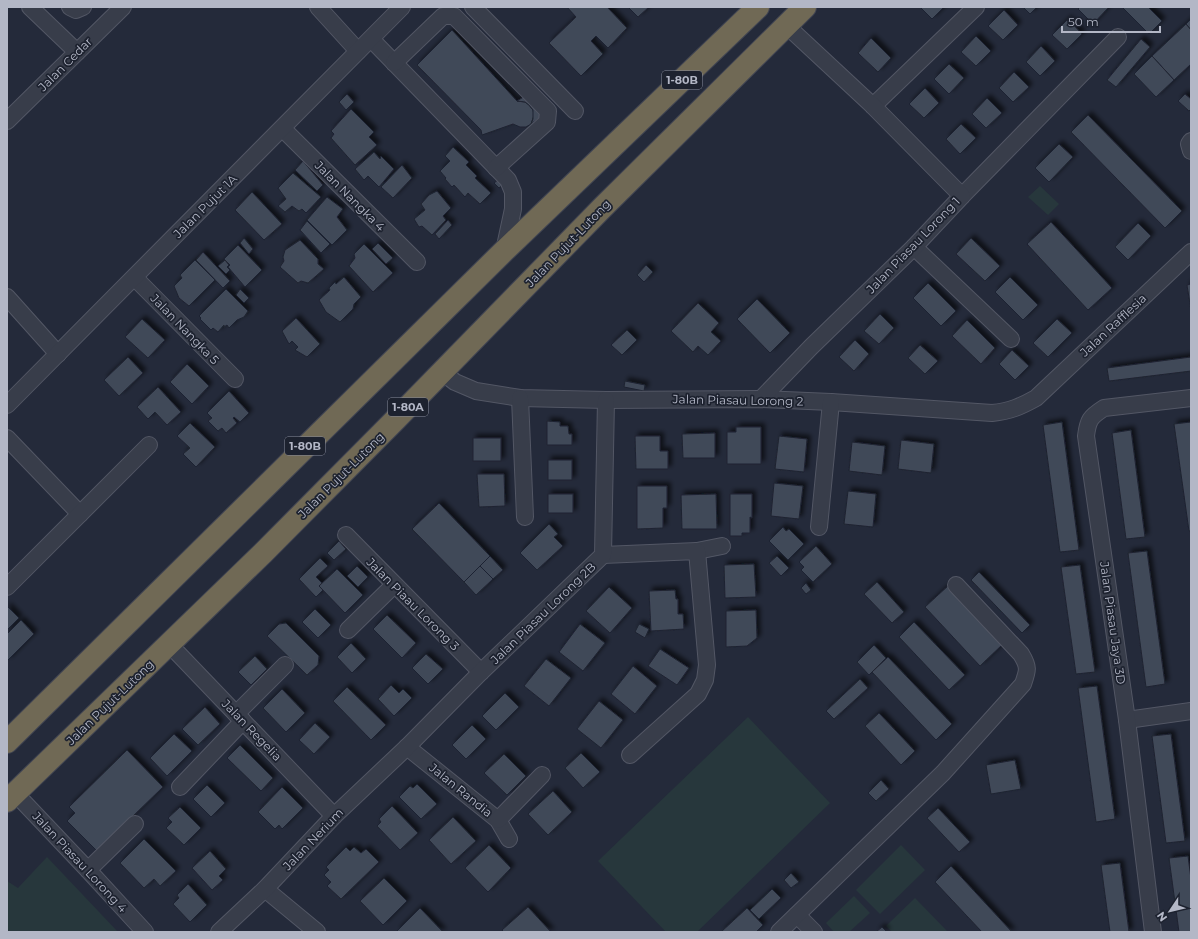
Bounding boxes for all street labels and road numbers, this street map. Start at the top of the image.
street label: Jalan Cedar [34,34,95,95]
road number: 1-80B [662,71,702,89]
street label: Jalan Nangka 4 [311,157,388,234]
street label: Jalan Pujut 1A [169,171,240,242]
street label: Jalan Piasau Lorong 1 [862,194,963,297]
street label: Jalan Pujut-Lutong [522,196,614,290]
street label: Jalan Nangka 5 [147,290,222,367]
street label: Jalan Rafflesia [1076,290,1149,360]
street label: Jalan Piasau Lorong 2 [672,391,804,409]
road number: 1-80A [388,398,428,416]
street label: Jalan Pujut-Lutong [294,429,387,522]
road number: 1-80B [285,437,325,455]
street label: Jalan Piaau Lorong 3 [363,554,463,654]
street label: Jalan Piasau Lorong 2B [487,559,598,668]
street label: Jalan Piasau Jaya 3D [1097,560,1129,685]
street label: Jalan Pujut-Lutong [63,656,157,748]
street label: Jalan Regelia [218,695,285,764]
street label: Jalan Randia [426,759,496,820]
street label: Jalan Nerium [279,805,346,874]
street label: Jalan Piasau Lorong 4 [29,808,130,915]

